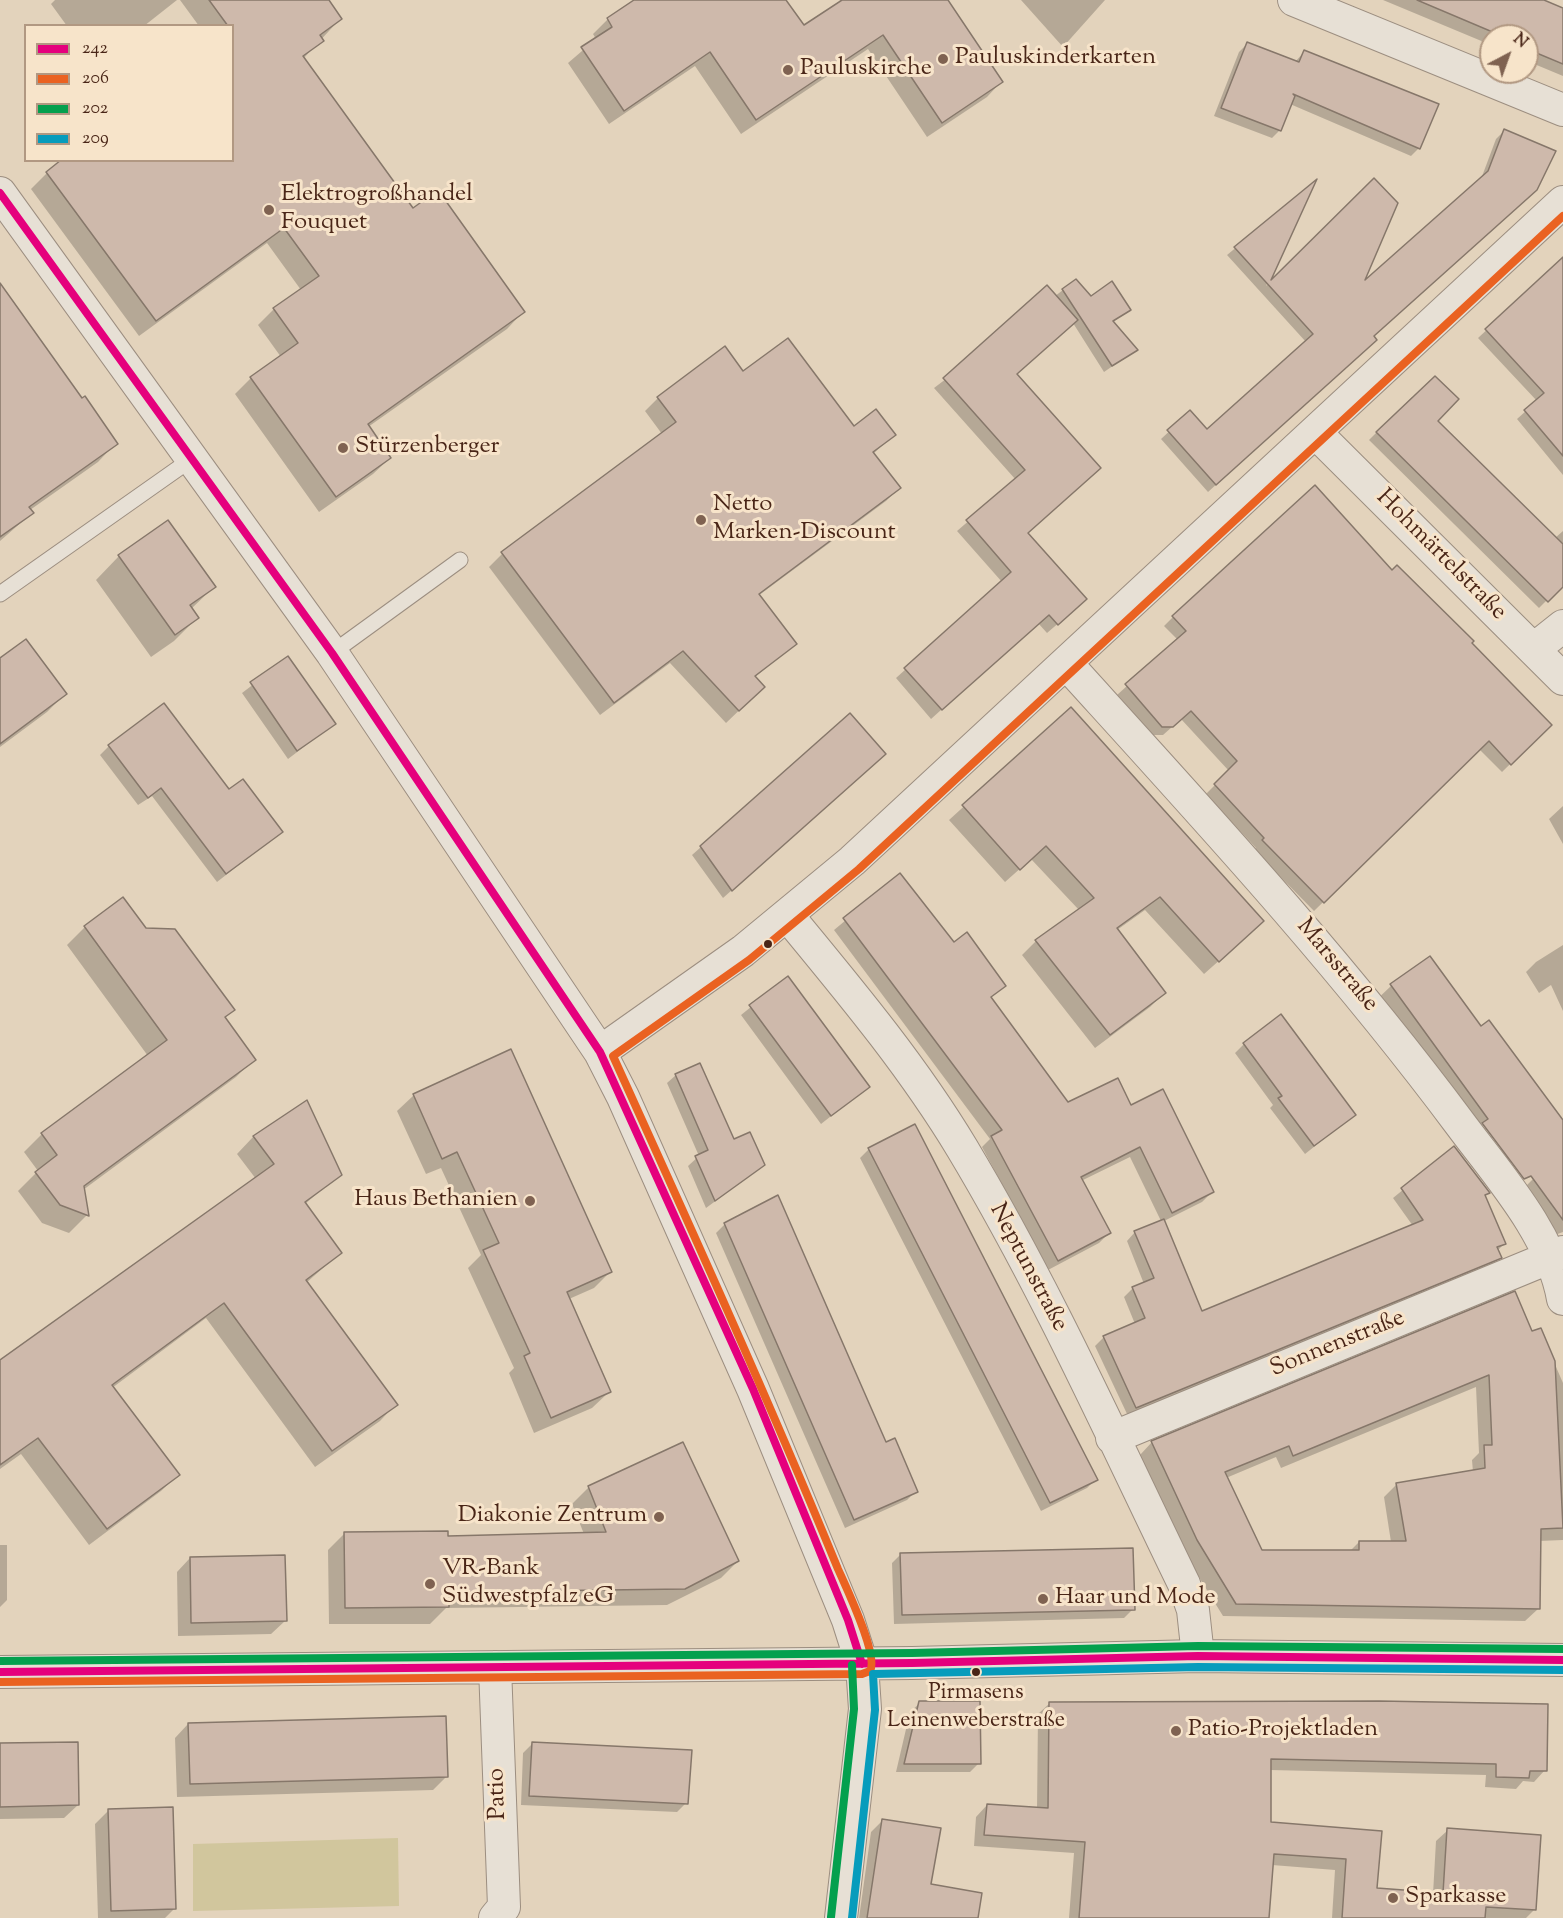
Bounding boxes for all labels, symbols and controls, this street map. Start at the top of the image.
legend [24,24,234,162]
north arrow [1479,24,1539,84]
text: N [1507,29,1532,54]
text: 242 [82,36,108,62]
place label: Pauluskinderkarten [955,45,1156,73]
marker: Pauluskinderkarten [936,52,950,66]
place label: Pauluskirche [800,56,932,84]
marker: Pauluskirche [781,63,795,77]
text: 206 [82,66,109,92]
text: 202 [82,96,108,122]
text: 209 [82,126,109,152]
place label: Elektrogroßhandel Fouquet [281,182,473,238]
marker: Elektrogroßhandel Fouquet [262,203,276,217]
place label: Stürzenberger [355,434,500,462]
marker: Stürzenberger [336,441,350,455]
street label: Hohmärtelstraße [1369,485,1511,627]
place label: Netto Marken-Discount [713,492,896,548]
marker: Netto Marken-Discount [694,513,708,527]
street label: Marsstraße [1289,914,1383,1018]
unlabelled marker [762,938,774,950]
place label: Haus Bethanien [354,1187,518,1215]
marker: Haus Bethanien [523,1194,537,1208]
street label: Neptunstraße [981,1199,1073,1337]
street label: Sonnenstraße [1267,1305,1409,1385]
place label: Diakonie Zentrum [458,1503,647,1531]
marker: Diakonie Zentrum [652,1510,666,1524]
place label: VR-Bank Südwestpfalz eG [442,1556,614,1612]
marker: VR-Bank Südwestpfalz eG [423,1577,437,1591]
place label: Haar und Mode [1055,1585,1216,1613]
marker: Haar und Mode [1036,1592,1050,1606]
marker: Pirmasens Leinenweberstraße [970,1666,982,1678]
place label: Pirmasens Leinenweberstraße [887,1681,1065,1732]
place label: Patio-Projektladen [1188,1717,1378,1745]
marker: Patio-Projektladen [1169,1724,1183,1738]
street label: Patio [484,1767,514,1821]
place label: Sparkasse [1405,1884,1506,1912]
marker: Sparkasse [1386,1891,1400,1905]

